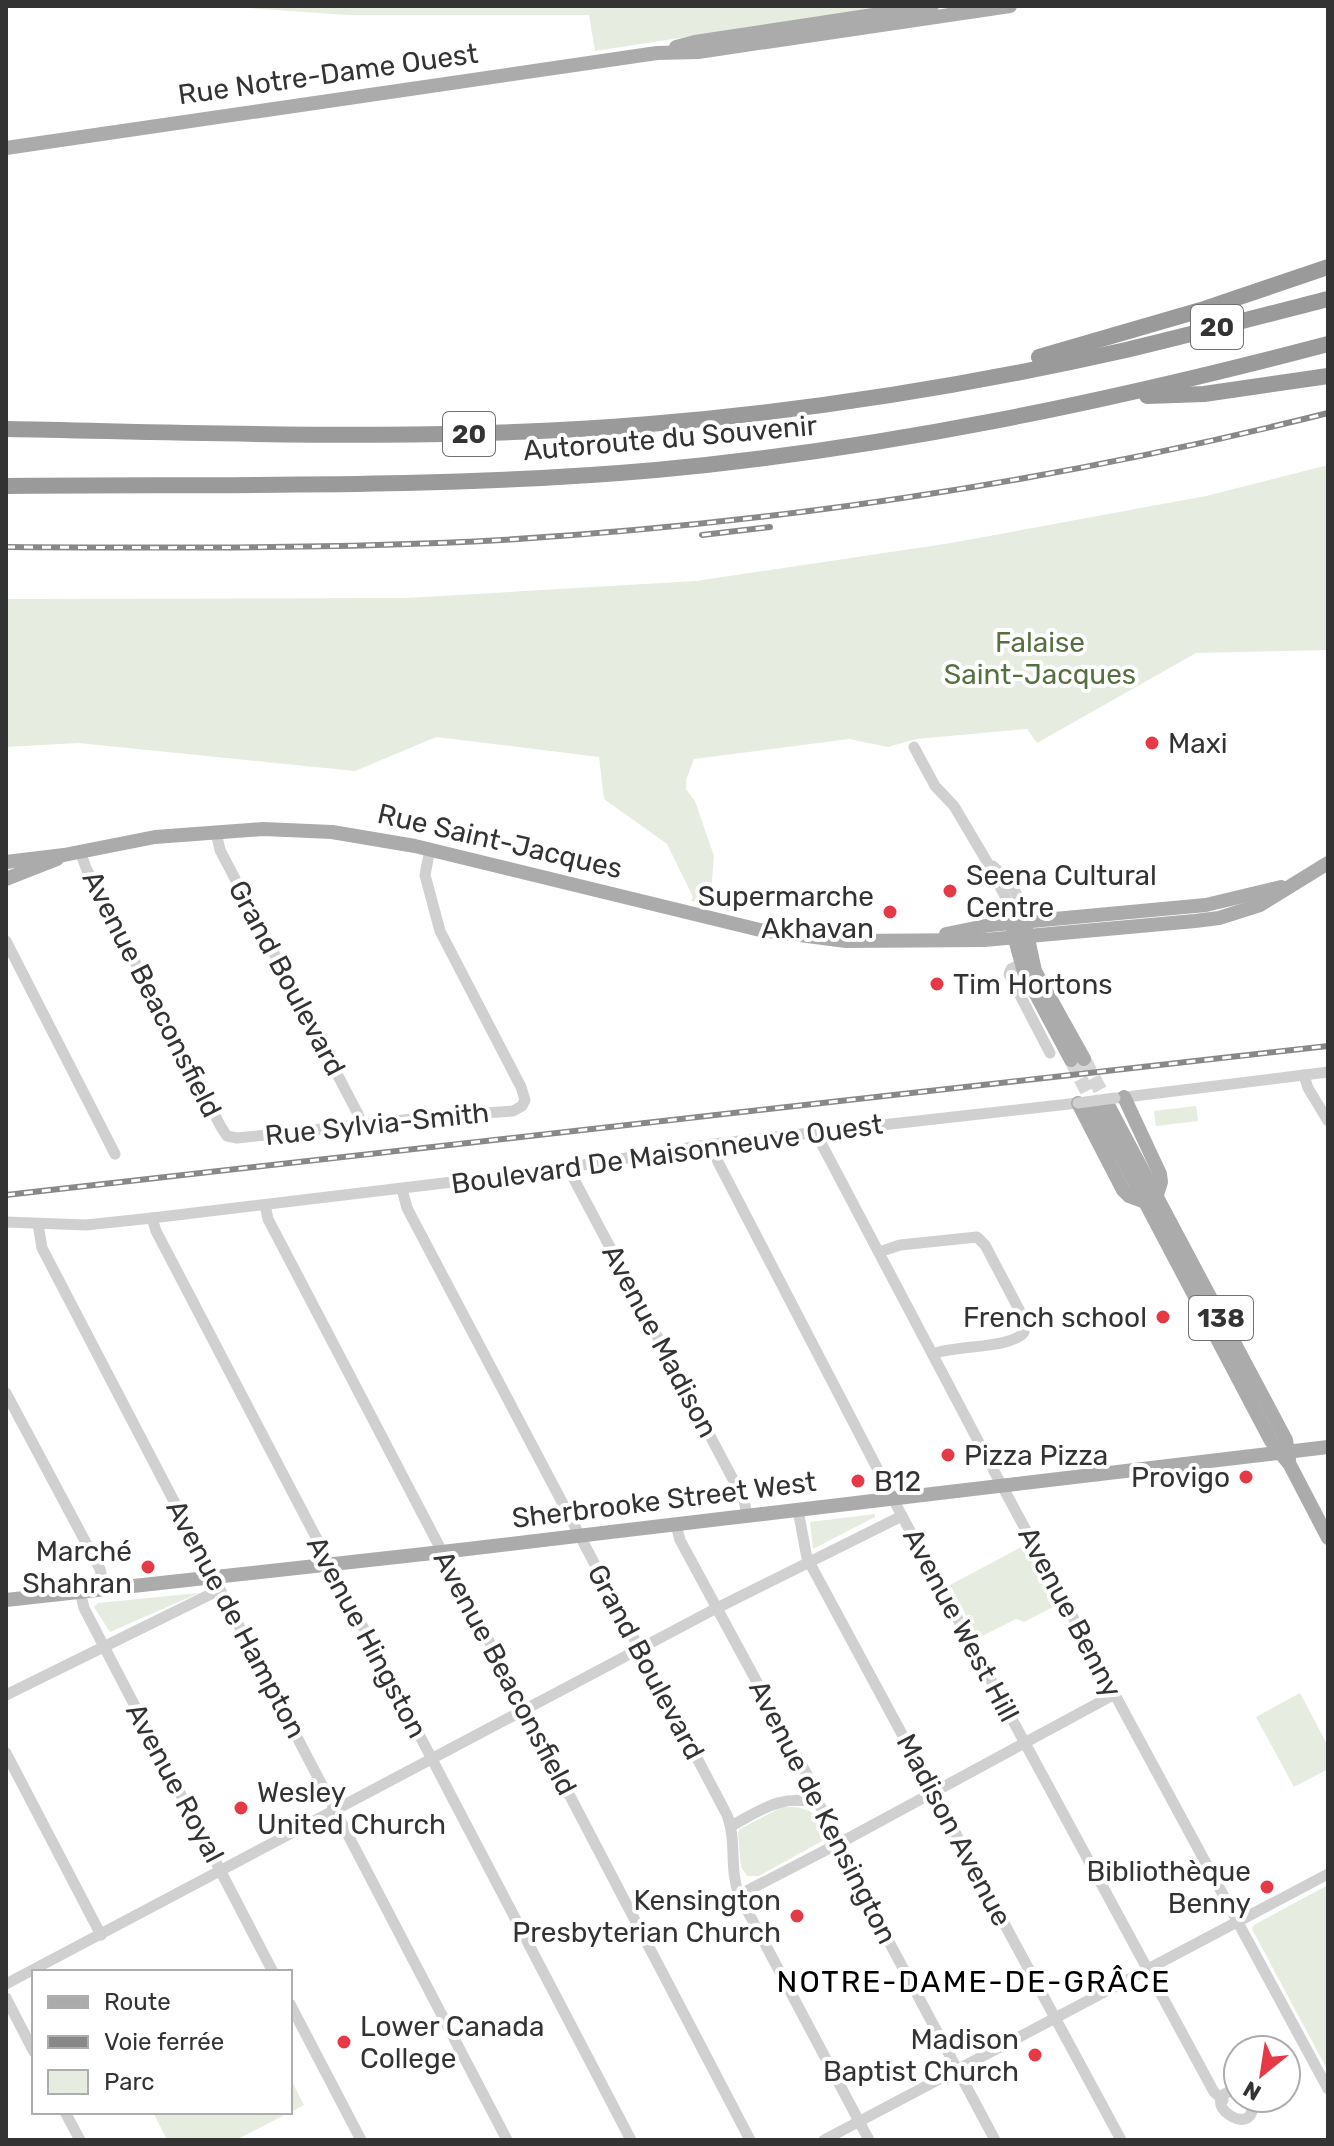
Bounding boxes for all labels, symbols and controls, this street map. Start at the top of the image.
street label: Rue Notre-Dame Ouest [176,37,480,111]
road number: 20 [1191,305,1243,349]
street label: Autoroute du Souvenir [522,409,819,467]
road number: 20 [443,412,495,456]
park label: Falaise Saint-Jacques [944,626,1136,691]
place label: Maxi [1168,727,1228,760]
marker: Maxi [1143,734,1161,752]
street label: Rue Saint-Jacques [374,797,626,885]
place label: Seena Cultural Centre [966,859,1157,924]
street label: Avenue Beaconsfield [76,865,228,1123]
street label: Grand Boulevard [222,875,352,1081]
place label: Supermarche Akhavan [698,880,874,945]
marker: Seena Cultural Centre [941,882,959,900]
marker: Supermarche Akhavan [881,903,899,921]
place label: Tim Hortons [953,968,1113,1001]
marker: Tim Hortons [928,975,946,993]
street label: Rue Sylvia-Smith [263,1096,491,1152]
street label: Boulevard De Maisonneuve Ouest [449,1107,885,1201]
street label: Avenue Madison [595,1239,725,1443]
road number: 138 [1189,1296,1253,1340]
place label: French school [963,1301,1147,1334]
marker: French school [1154,1308,1172,1326]
place label: Pizza Pizza [964,1439,1108,1472]
marker: Pizza Pizza [939,1446,957,1464]
place label: Provigo [1131,1461,1230,1494]
street label: Sherbrooke Street West [510,1465,818,1535]
place label: B12 [874,1465,921,1498]
marker: Provigo [1237,1468,1255,1486]
marker: B12 [849,1472,867,1490]
street label: Avenue de Hampton [159,1494,313,1744]
street label: Avenue Benny [1011,1521,1129,1703]
street label: Avenue West Hill [896,1523,1026,1727]
street label: Avenue Hingston [300,1531,434,1743]
place label: Marché Shahran [22,1535,132,1600]
street label: Avenue Beaconsfield [427,1545,583,1801]
marker: Marché Shahran [139,1558,157,1576]
street label: Grand Boulevard [581,1559,711,1765]
street label: Avenue de Kensington [742,1675,904,1949]
street label: Avenue Royal [119,1698,231,1868]
street label: Madison Avenue [890,1728,1018,1932]
place label: Wesley United Church [257,1776,446,1841]
marker: Wesley United Church [232,1799,250,1817]
place label: Bibliothèque Benny [1086,1855,1251,1920]
marker: Bibliothèque Benny [1258,1878,1276,1896]
place label: Kensington Presbyterian Church [512,1884,781,1949]
marker: Kensington Presbyterian Church [788,1907,806,1925]
district label: NOTRE-DAME-DE-GRÂCE [777,1964,1171,2000]
legend [32,1970,292,2114]
text: Route [104,1988,171,2016]
place label: Lower Canada College [360,2010,544,2075]
place label: Madison Baptist Church [823,2023,1019,2088]
text: Voie ferrée [104,2028,224,2056]
marker: Lower Canada College [335,2033,353,2051]
north arrow [1222,2034,1302,2114]
marker: Madison Baptist Church [1026,2046,1044,2064]
text: Parc [104,2068,155,2096]
text: N [1239,2075,1266,2107]

